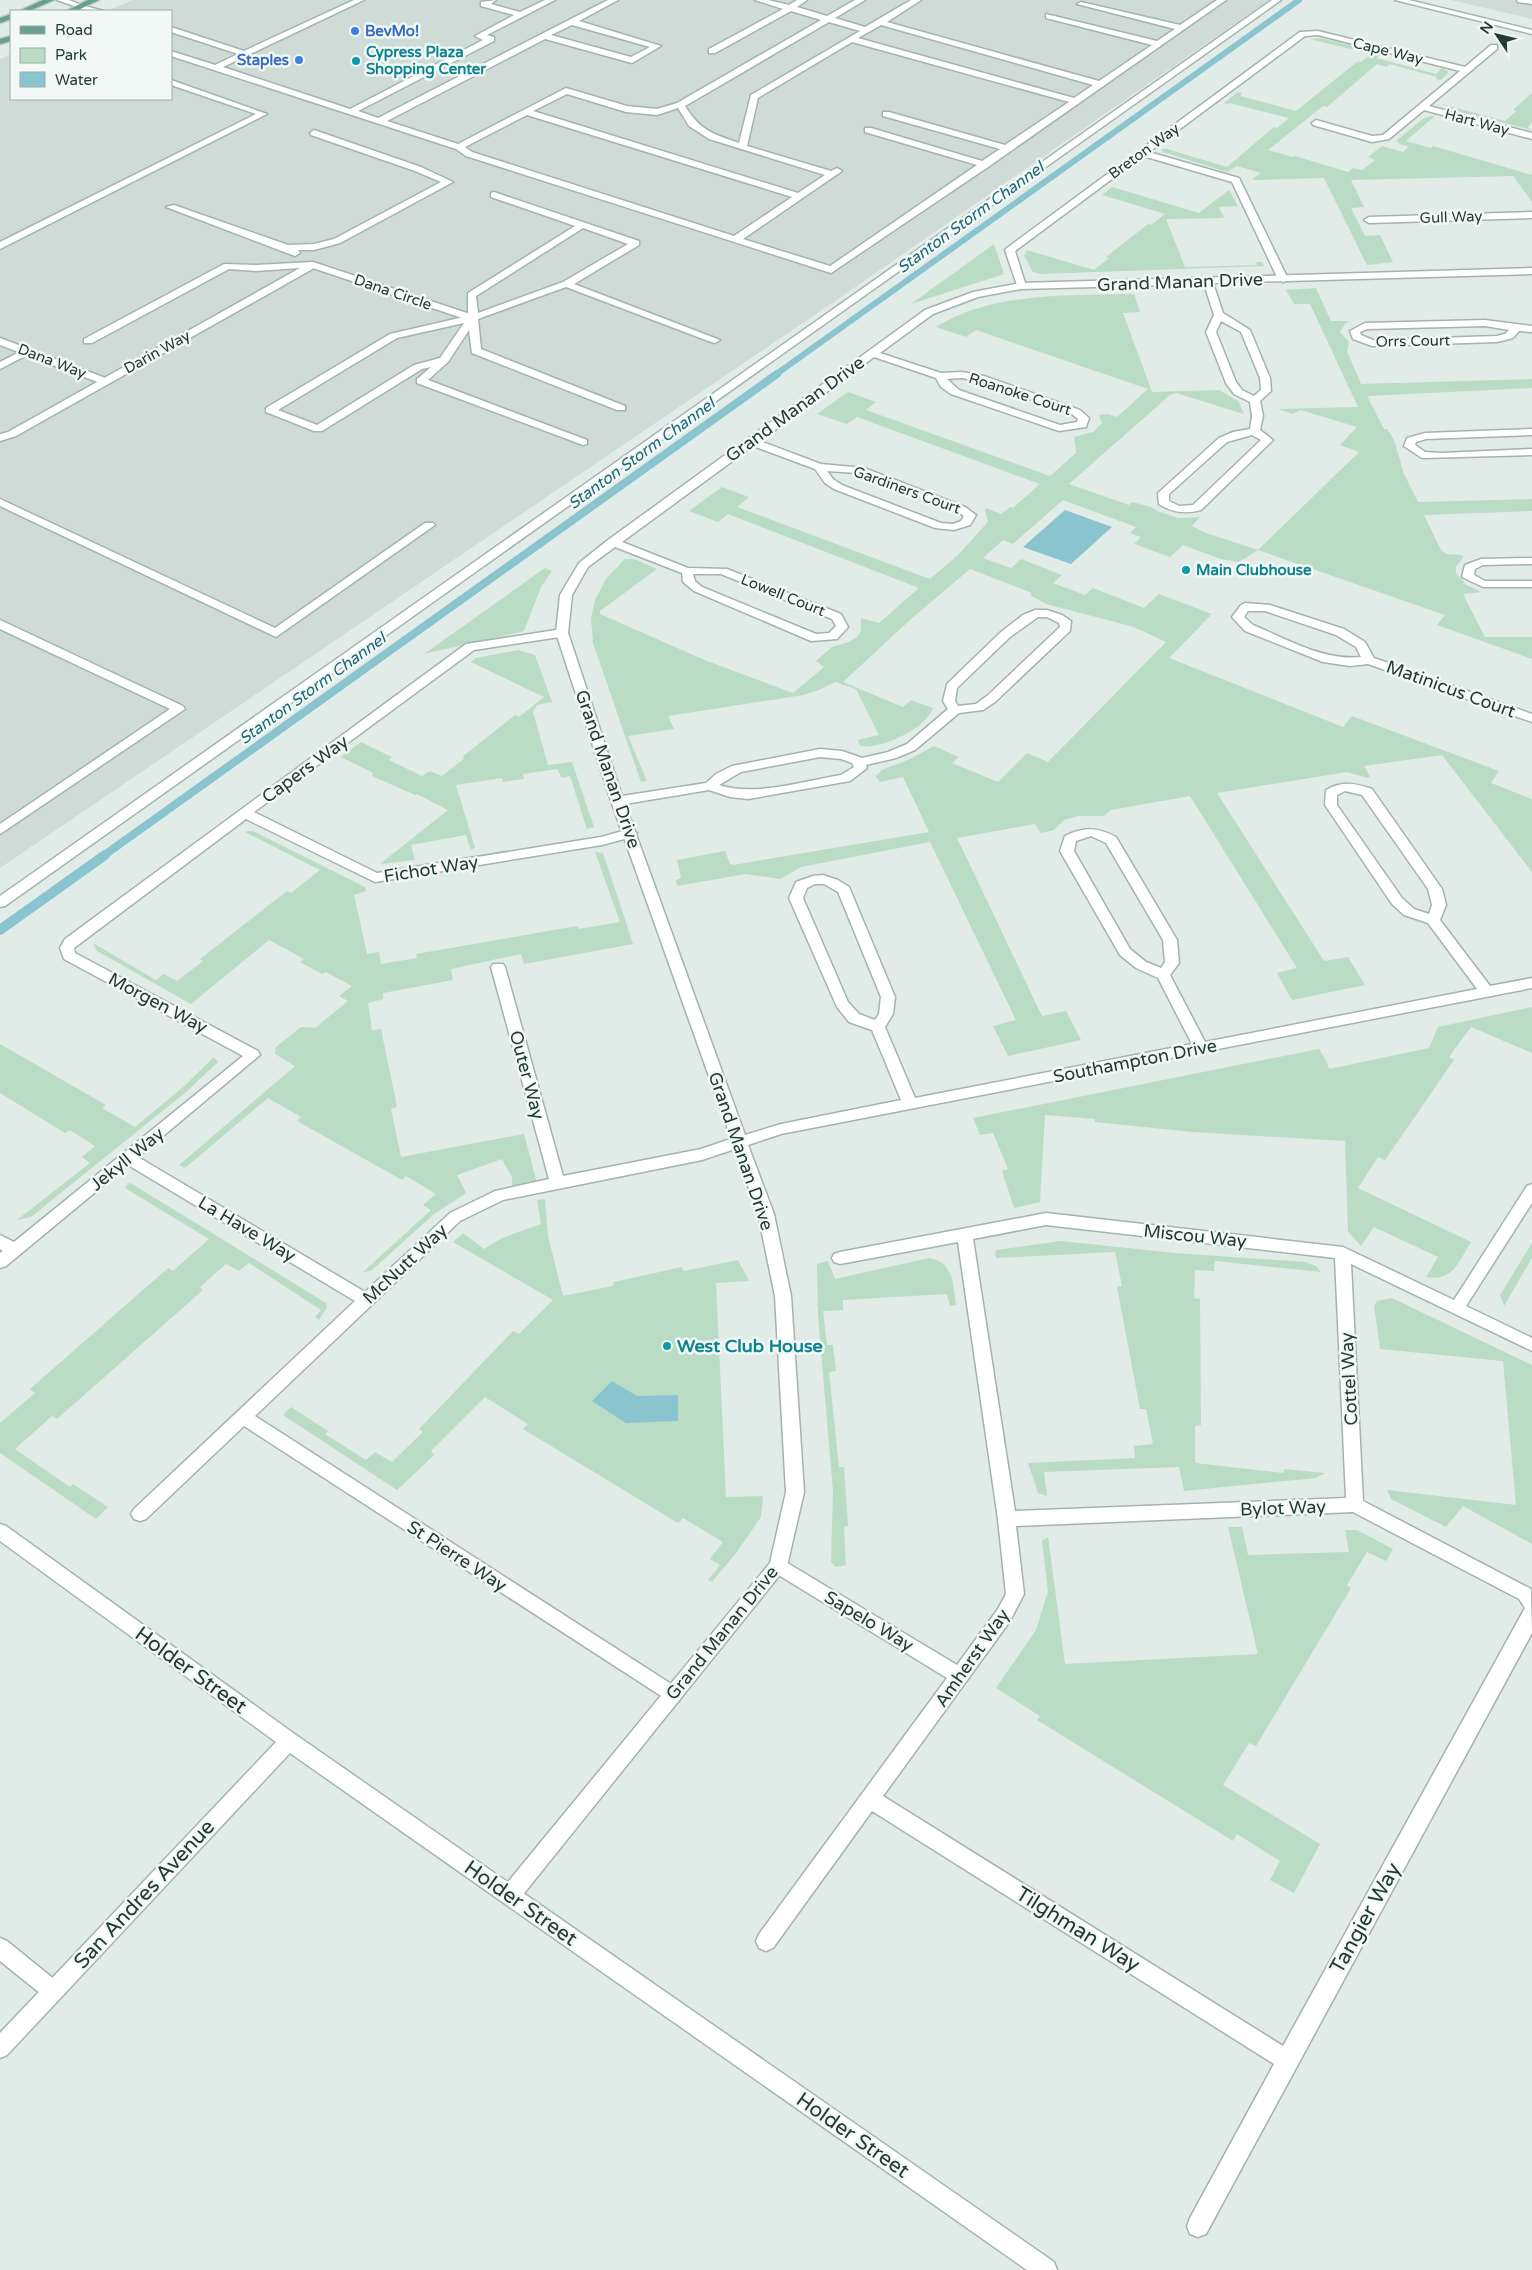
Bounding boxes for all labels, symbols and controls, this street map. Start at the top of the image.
legend [10,10,172,100]
north arrow [1472,10,1522,60]
text: N [1477,18,1497,37]
text: Road [55,21,93,39]
place label: BevMo! [365,22,419,40]
marker: BevMo! [349,25,361,37]
street label: Cape Way [1351,34,1425,68]
place label: Cypress Plaza Shopping Center [366,43,486,79]
text: Park [55,46,87,64]
place label: Staples [237,51,289,70]
marker: Staples [293,54,305,66]
marker: Cypress Plaza Shopping Center [350,55,362,67]
text: Water [55,71,98,89]
street label: Hart Way [1443,105,1511,139]
street label: Breton Way [1105,119,1183,183]
water label: Stanton Storm Channel [893,157,1049,278]
street label: Gull Way [1419,207,1483,227]
street label: Grand Manan Drive [1097,268,1263,296]
street label: Dana Circle [352,270,434,314]
street label: Darin Way [121,326,193,378]
street label: Orrs Court [1376,331,1451,351]
street label: Dana Way [15,340,89,382]
street label: Grand Manan Drive [721,351,869,467]
street label: Roanoke Court [966,369,1074,419]
water label: Stanton Storm Channel [564,393,720,514]
street label: Gardiners Court [851,462,963,518]
place label: Main Clubhouse [1196,561,1312,579]
marker: Main Clubhouse [1180,564,1192,576]
street label: Lowell Court [738,570,828,620]
water label: Stanton Storm Channel [235,628,391,749]
street label: Matinicus Court [1383,655,1519,723]
street label: Grand Manan Drive [571,687,645,851]
street label: Capers Way [257,730,353,808]
street label: Fichot Way [382,851,480,887]
street label: Morgen Way [105,968,212,1038]
street label: Outer Way [505,1028,549,1122]
street label: Southampton Drive [1051,1034,1219,1088]
street label: Grand Manan Drive [704,1069,778,1233]
street label: Jekyll Way [86,1122,169,1195]
street label: La Have Way [194,1191,300,1267]
street label: McNutt Way [358,1219,452,1309]
street label: Miscou Way [1142,1220,1248,1252]
street label: Cottel Way [1336,1332,1362,1426]
place label: West Club House [677,1335,823,1357]
marker: West Club House [661,1340,673,1352]
street label: Bylot Way [1240,1495,1327,1520]
street label: St Pierre Way [403,1516,511,1597]
street label: Grand Manan Drive [661,1561,783,1705]
street label: Sapelo Way [820,1586,918,1656]
street label: Amherst Way [930,1604,1014,1711]
street label: Holder Street [130,1621,252,1719]
street label: San Andres Avenue [69,1814,220,1974]
street label: Holder Street [459,1855,582,1952]
street label: Tangier Way [1325,1858,1406,1978]
street label: Tilghman Way [1011,1881,1144,1978]
street label: Holder Street [791,2087,914,2184]

